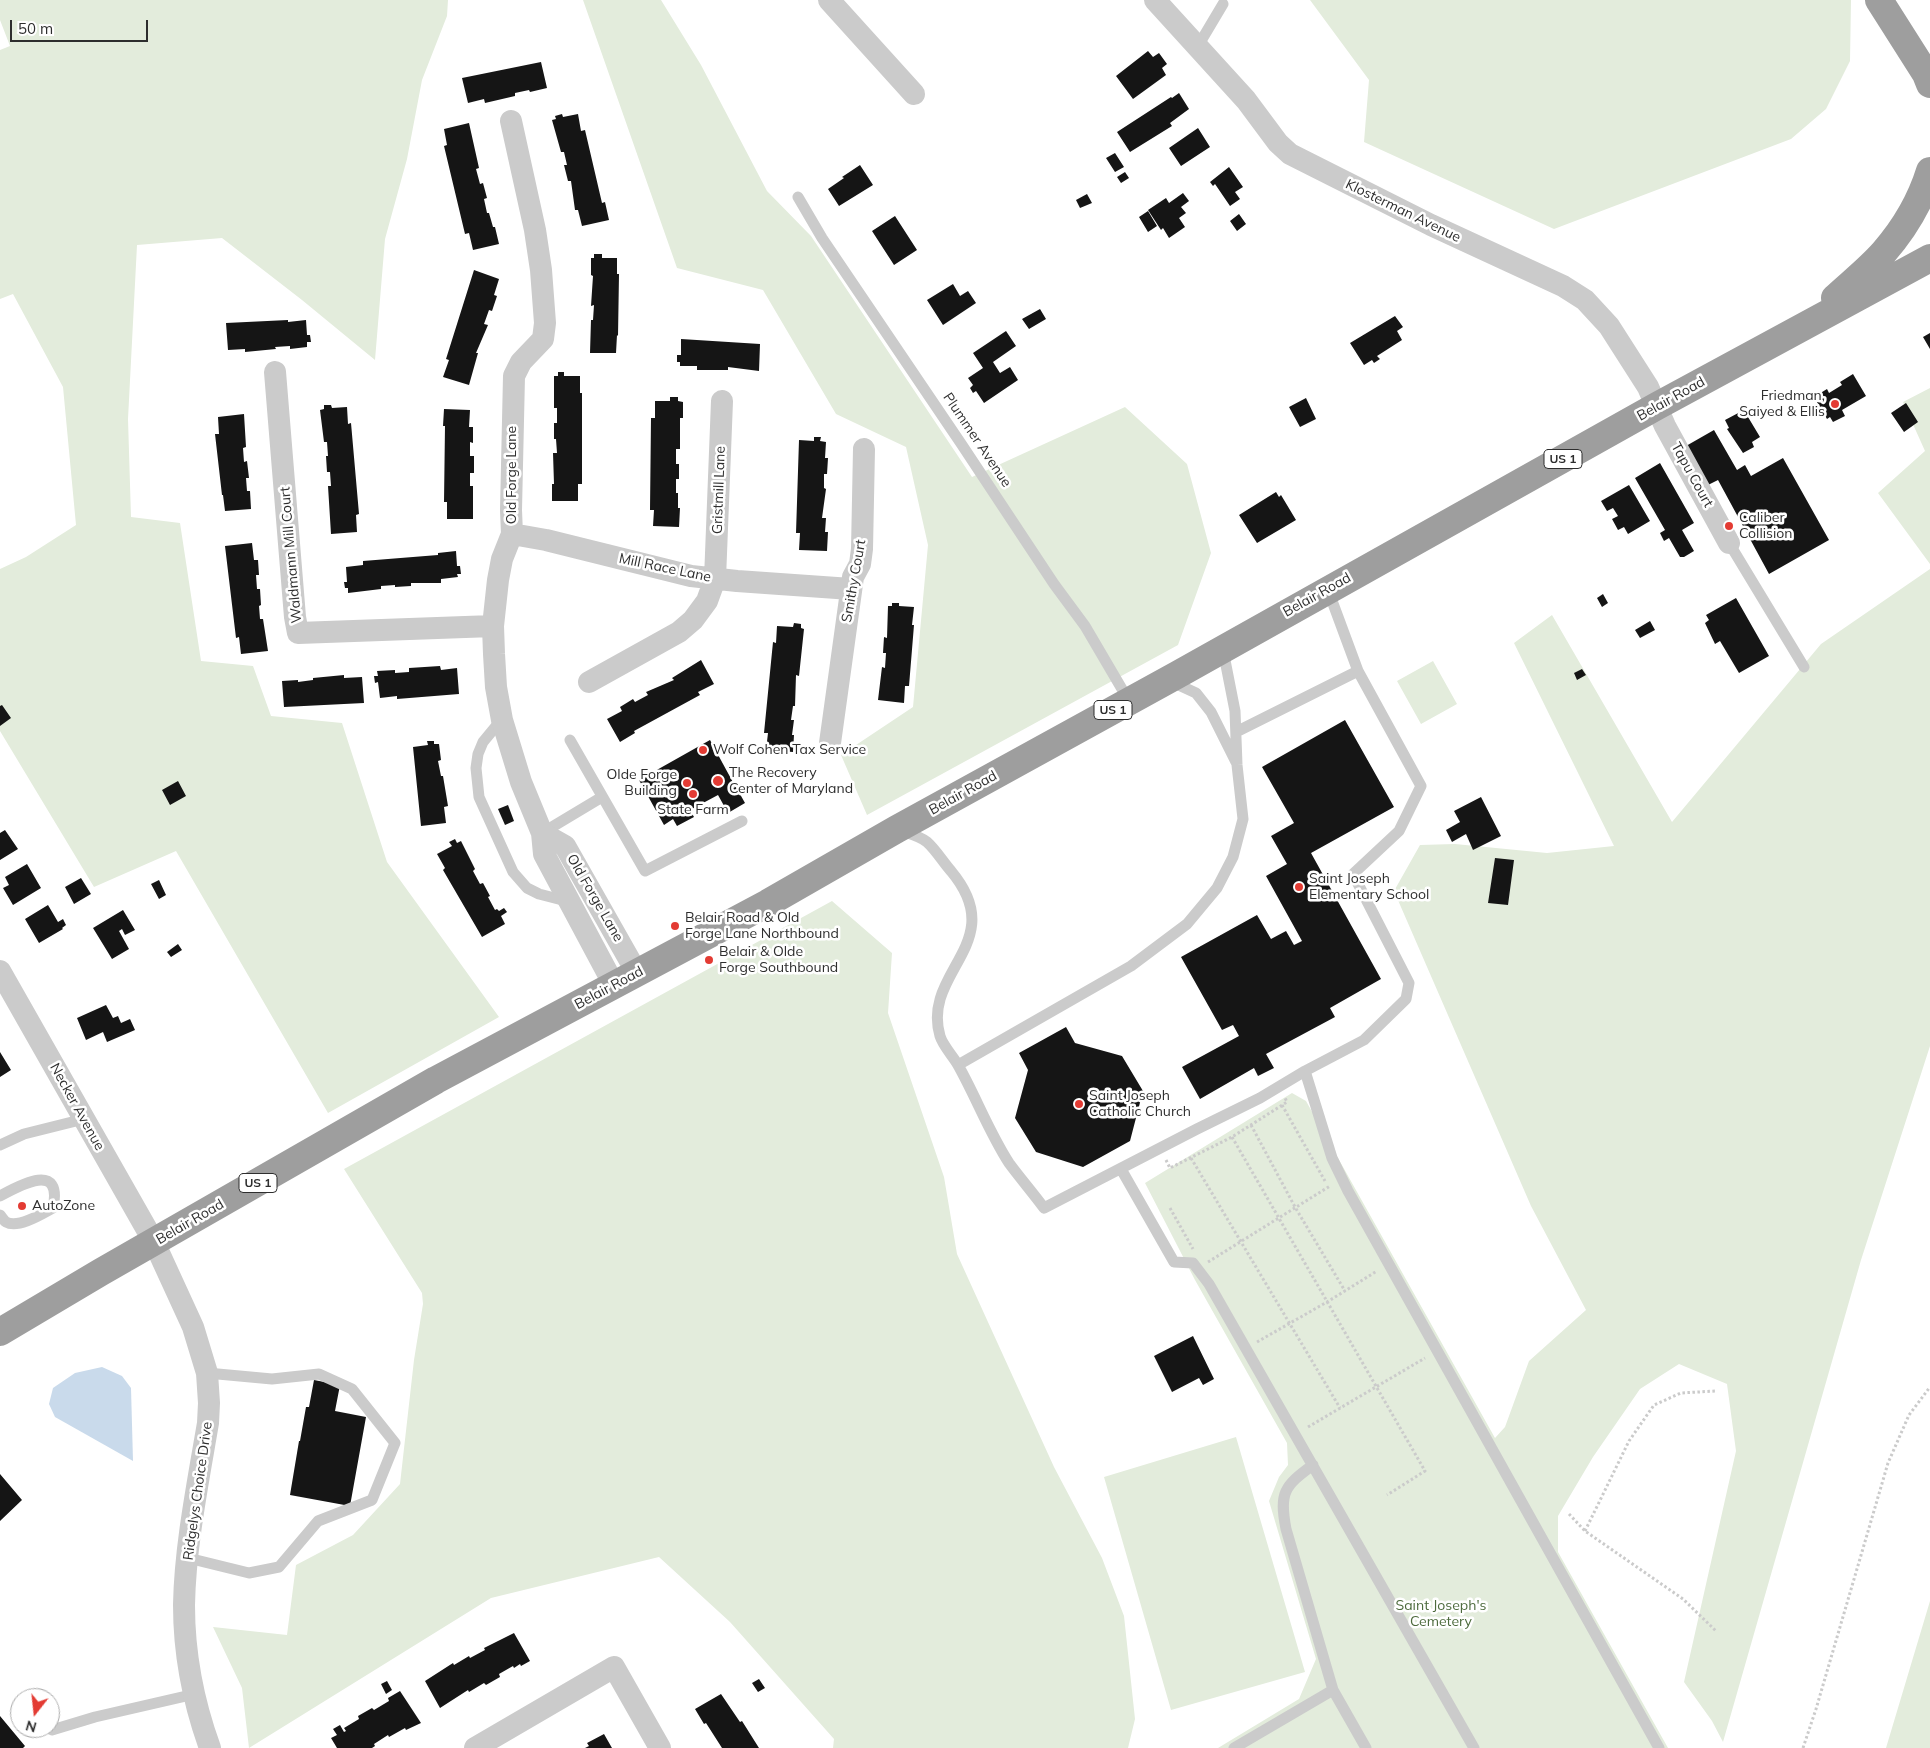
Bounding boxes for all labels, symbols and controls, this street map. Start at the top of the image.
scale bar [12,10,150,42]
text: 50 m [18,19,53,38]
street label: Klosterman Avenue [1343,176,1463,246]
street label: Belair Road [1634,373,1708,425]
place label: Friedman, Saiyed & Ellis [1739,388,1825,421]
street label: Plummer Avenue [939,390,1015,490]
marker: Friedman, Saiyed & Ellis [1829,398,1841,410]
street label: Old Forge Lane [504,426,520,524]
street label: Tapu Court [1667,440,1717,510]
street label: Gristmill Lane [709,446,729,534]
road number: US 1 [1544,449,1582,468]
street label: Waldmann Mill Court [277,486,305,624]
place label: Caliber Collision [1739,510,1793,542]
marker: Caliber Collision [1723,520,1735,532]
street label: Smithy Court [838,538,870,624]
street label: Mill Race Lane [617,550,713,586]
street label: Belair Road [1280,569,1354,621]
road number: US 1 [1094,700,1132,720]
place label: Wolf Cohen Tax Service [713,742,866,758]
marker: Wolf Cohen Tax Service [697,744,709,756]
place label: The Recovery Center of Maryland [729,765,853,798]
place label: Olde Forge Building [607,767,677,800]
street label: Belair Road [926,767,1000,819]
marker: The Recovery Center of Maryland [711,774,725,788]
marker: Olde Forge Building [681,777,693,789]
marker: State Farm [687,788,699,800]
place label: State Farm [657,802,729,818]
street label: Old Forge Lane [563,851,627,945]
place label: Saint Joseph Elementary School [1309,871,1429,904]
marker: Saint Joseph Elementary School [1293,881,1305,893]
place label: Belair Road & Old Forge Lane Northbound [685,910,839,942]
marker: Belair Road & Old Forge Lane Northbound [669,920,681,932]
place label: Belair & Olde Forge Southbound [719,944,838,976]
marker: Belair & Olde Forge Southbound [703,954,715,966]
street label: Belair Road [572,963,646,1013]
street label: Necker Avenue [46,1060,108,1154]
place label: Saint Joseph Catholic Church [1089,1088,1191,1120]
marker: Saint Joseph Catholic Church [1073,1098,1085,1110]
road number: US 1 [239,1174,277,1192]
street label: Belair Road [153,1196,227,1248]
place label: AutoZone [32,1198,95,1214]
marker: AutoZone [16,1200,28,1212]
street label: Ridgelys Choice Drive [180,1421,216,1561]
park label: Saint Joseph's Cemetery [1395,1598,1487,1630]
north arrow [10,1688,60,1738]
text: N [24,1716,39,1737]

